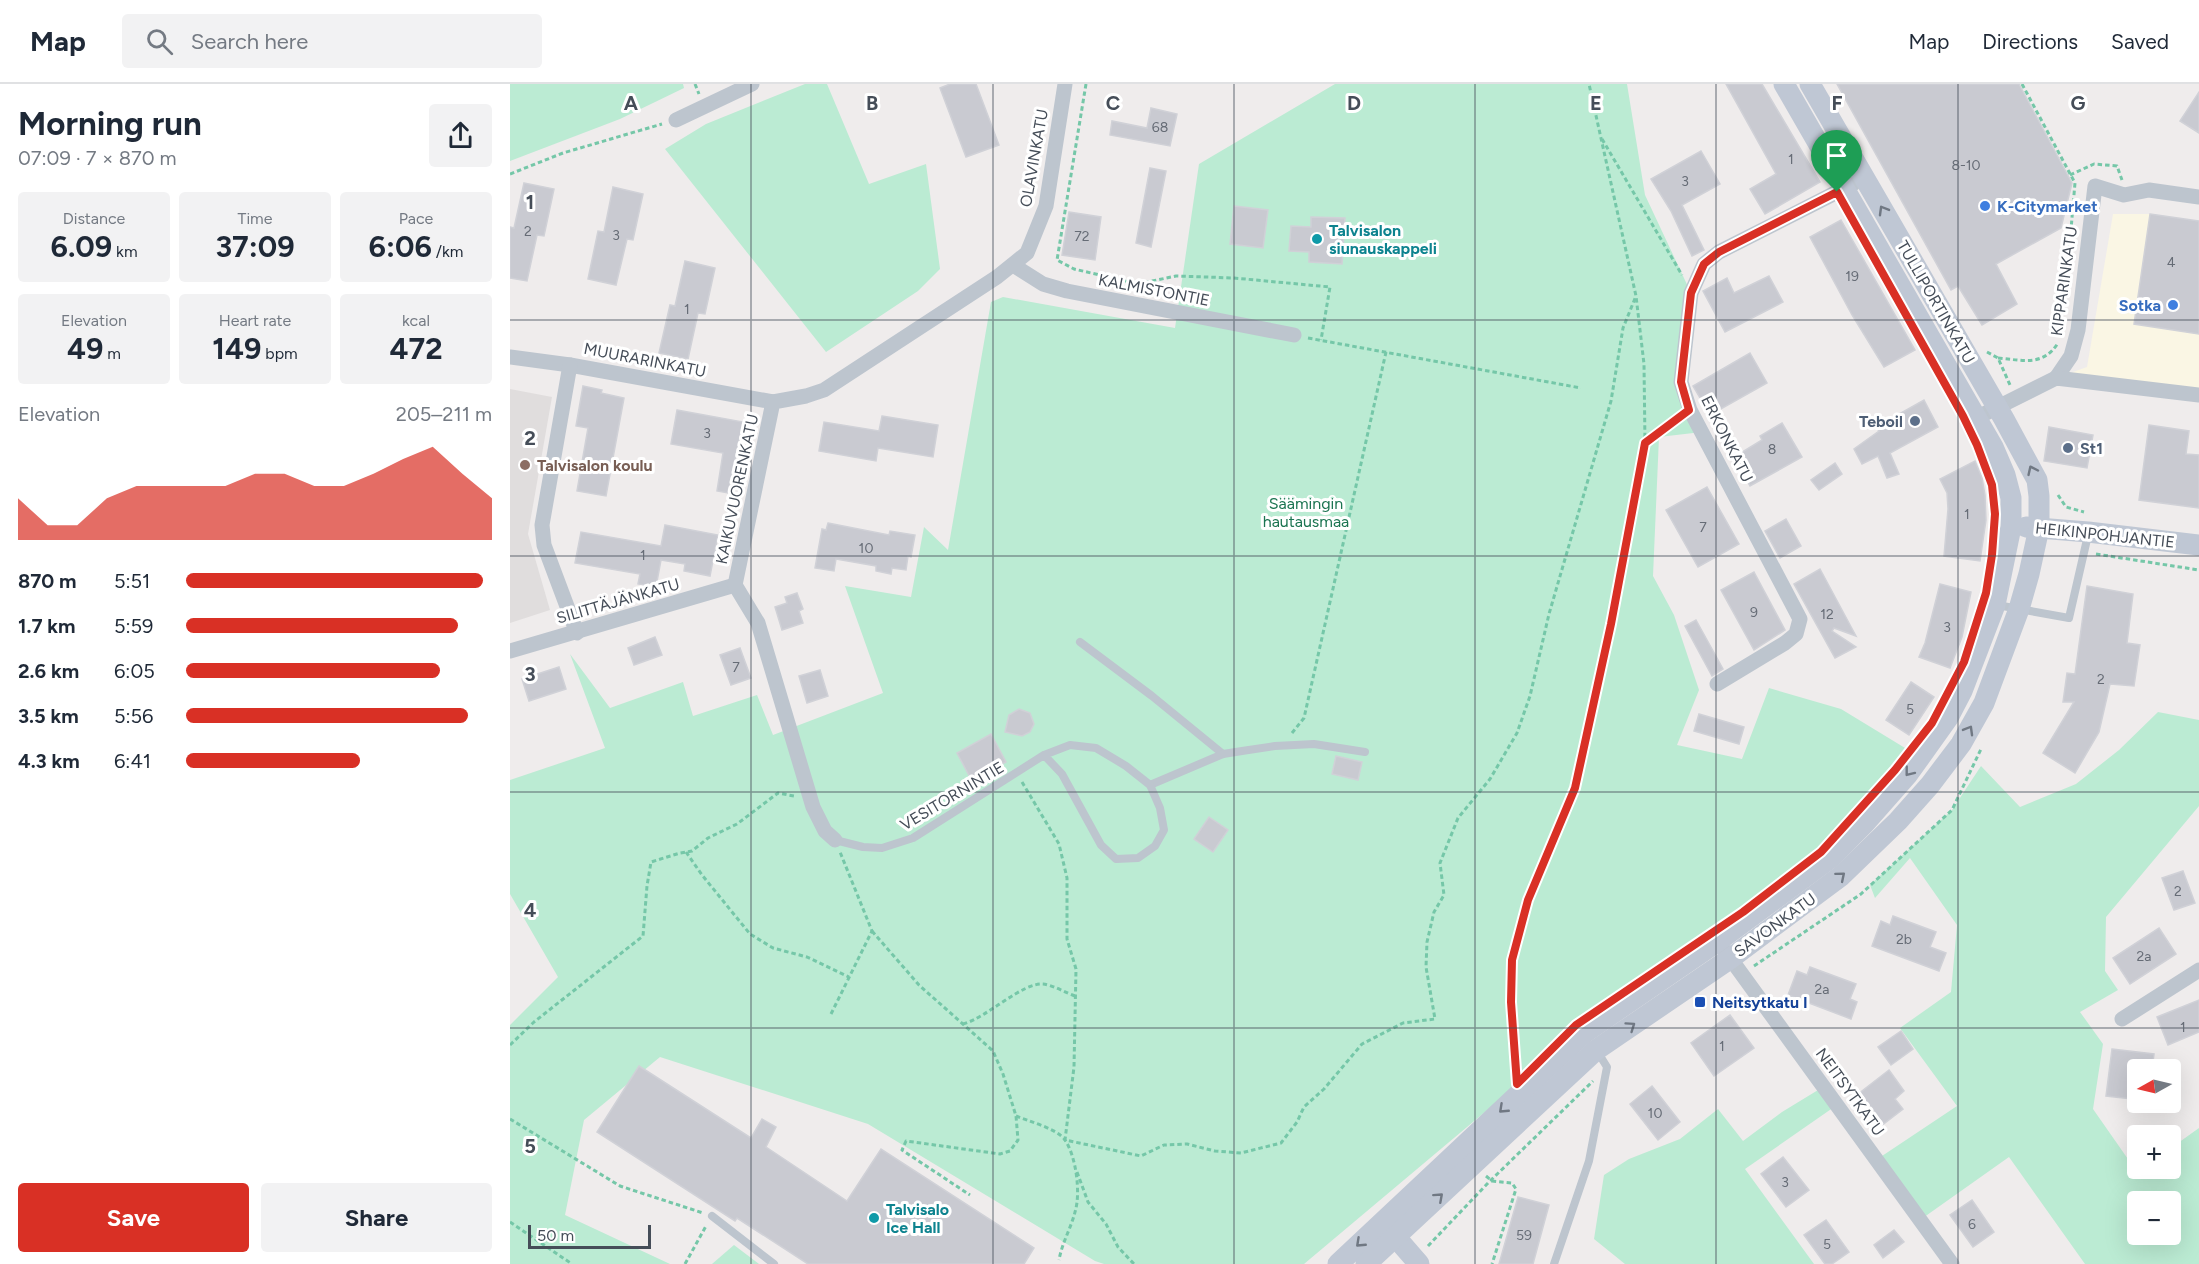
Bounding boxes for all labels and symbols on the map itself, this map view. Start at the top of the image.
text: A [624,91,639,115]
text: B [866,91,878,115]
text: C [1106,91,1120,115]
text: D [1347,91,1361,115]
text: E [1590,91,1602,115]
text: F [1831,91,1843,115]
text: G [2071,91,2086,115]
street label: OLAVINKATU [1016,107,1052,209]
house number: 68 [1152,119,1168,136]
pin [1811,130,1862,192]
house number: 1 [1788,151,1794,168]
house number: 8-10 [1951,157,1981,174]
house number: 3 [1681,173,1689,190]
text: 1 [526,190,534,214]
place label: K-Citymarket [1997,197,2098,216]
marker: K-Citymarket [1978,199,1992,213]
one-way arrow [1879,206,1890,216]
place label: Talvisalon siunauskappeli [1329,221,1437,258]
house number: 2 [524,223,532,240]
street label: KIPPARINKATU [2047,225,2081,337]
house number: 3 [612,227,620,244]
house number: 72 [1074,228,1090,245]
marker: Talvisalon siunauskappeli [1310,232,1324,246]
street label: TULLIPORTINKATU [1893,237,1979,367]
house number: 4 [2167,254,2176,271]
house number: 19 [1845,268,1859,285]
street label: KALMISTONTIE [1097,270,1211,310]
place label: Sotka [2119,296,2161,315]
marker: Sotka [2166,298,2180,312]
house number: 1 [684,301,690,318]
street label: MUURARINKATU [582,339,708,381]
street label: ERKONKATU [1697,393,1757,485]
street label: KAIKUVUORENKATU [712,412,762,566]
place label: Teboil [1859,412,1903,431]
marker: Teboil [1908,414,1922,428]
house number: 3 [703,425,711,442]
text: 2 [524,426,536,450]
place label: St1 [2080,439,2103,458]
house number: 8 [1768,441,1776,458]
marker: St1 [2061,441,2075,455]
place label: Talvisalon koulu [537,456,653,475]
marker: Talvisalon koulu [518,458,532,472]
one-way arrow [2027,466,2039,477]
park label: Säämingin hautausmaa [1263,494,1349,531]
house number: 1 [1964,506,1970,523]
street label: HEIKINPOHJANTIE [2034,518,2176,552]
house number: 7 [1699,519,1707,536]
house number: 10 [859,540,873,557]
house number: 1 [640,547,646,564]
street label: SILITTÄJÄNKATU [554,574,682,628]
house number: 9 [1750,604,1758,621]
house number: 12 [1820,606,1834,623]
house number: 3 [1943,619,1951,636]
house number: 7 [732,659,740,676]
text: 3 [524,662,536,686]
house number: 2 [2097,671,2105,688]
house number: 5 [1906,701,1914,718]
one-way arrow [1962,726,1973,736]
street label: VESITORNINTIE [897,758,1007,834]
one-way arrow [1906,765,1917,776]
one-way arrow [1834,872,1845,883]
house number: 2 [2174,883,2182,900]
street label: SAVONKATU [1730,889,1820,961]
text: 4 [524,898,537,922]
house number: 2b [1896,931,1912,948]
house number: 2a [2137,948,2151,965]
house number: 2a [1815,981,1829,998]
place label: Neitsytkatu I [1712,993,1808,1012]
marker: Neitsytkatu I [1693,995,1707,1009]
house number: 1 [2180,1019,2186,1036]
one-way arrow [1625,1022,1636,1033]
house number: 1 [1719,1038,1725,1055]
street label: NEITSYTKATU [1812,1044,1888,1140]
north arrow [2127,1059,2181,1113]
one-way arrow [1499,1102,1509,1113]
house number: 10 [1648,1105,1662,1122]
text: 5 [524,1134,536,1158]
house number: 3 [1781,1174,1789,1191]
one-way arrow [1432,1193,1443,1204]
place label: Talvisalo Ice Hall [886,1200,949,1237]
marker: Talvisalo Ice Hall [867,1211,881,1225]
house number: 6 [1968,1216,1976,1233]
scale bar [528,1222,651,1250]
house number: 59 [1516,1227,1532,1244]
one-way arrow [1357,1236,1367,1247]
house number: 5 [1823,1236,1831,1253]

